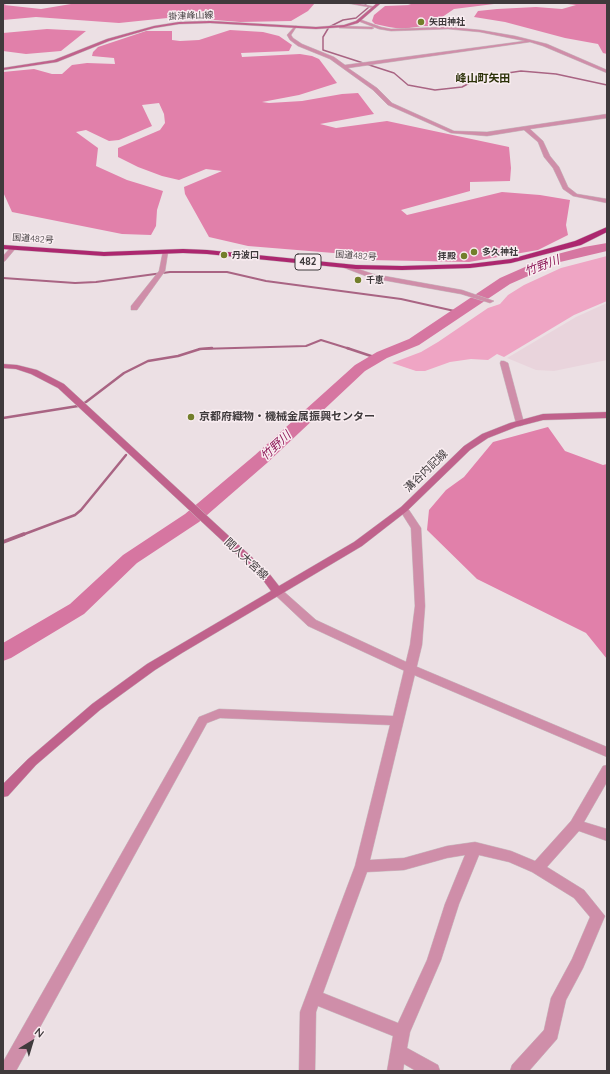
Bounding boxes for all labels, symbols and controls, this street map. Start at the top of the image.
street label: 掛津峰山線 [168,10,214,22]
marker: 矢田神社 [416,17,426,27]
place label: 矢田神社 [429,17,465,27]
district label: 峰山町矢田 [456,72,510,86]
street label: 国道482号 [12,232,54,246]
marker: 多久神社 [469,247,479,257]
place label: 多久神社 [482,247,518,257]
street label: 国道482号 [335,249,377,263]
marker: 丹波口 [219,250,229,260]
place label: 丹波口 [232,250,259,260]
place label: 拝殿 [438,251,456,261]
marker: 拝殿 [459,251,469,261]
water label: 竹野川 [523,253,561,279]
road number: 482 [295,254,321,270]
marker: 千恵 [353,275,363,285]
place label: 千恵 [366,275,384,285]
place label: 京都府織物・機械金属振興センター [199,410,375,424]
marker: 京都府織物・機械金属振興センター [186,412,196,422]
water label: 竹野川 [258,428,294,464]
street label: 溝谷内記線 [402,447,450,495]
street label: 間人大宮線 [221,535,271,583]
north arrow [12,1022,52,1062]
text: N [32,1025,47,1041]

